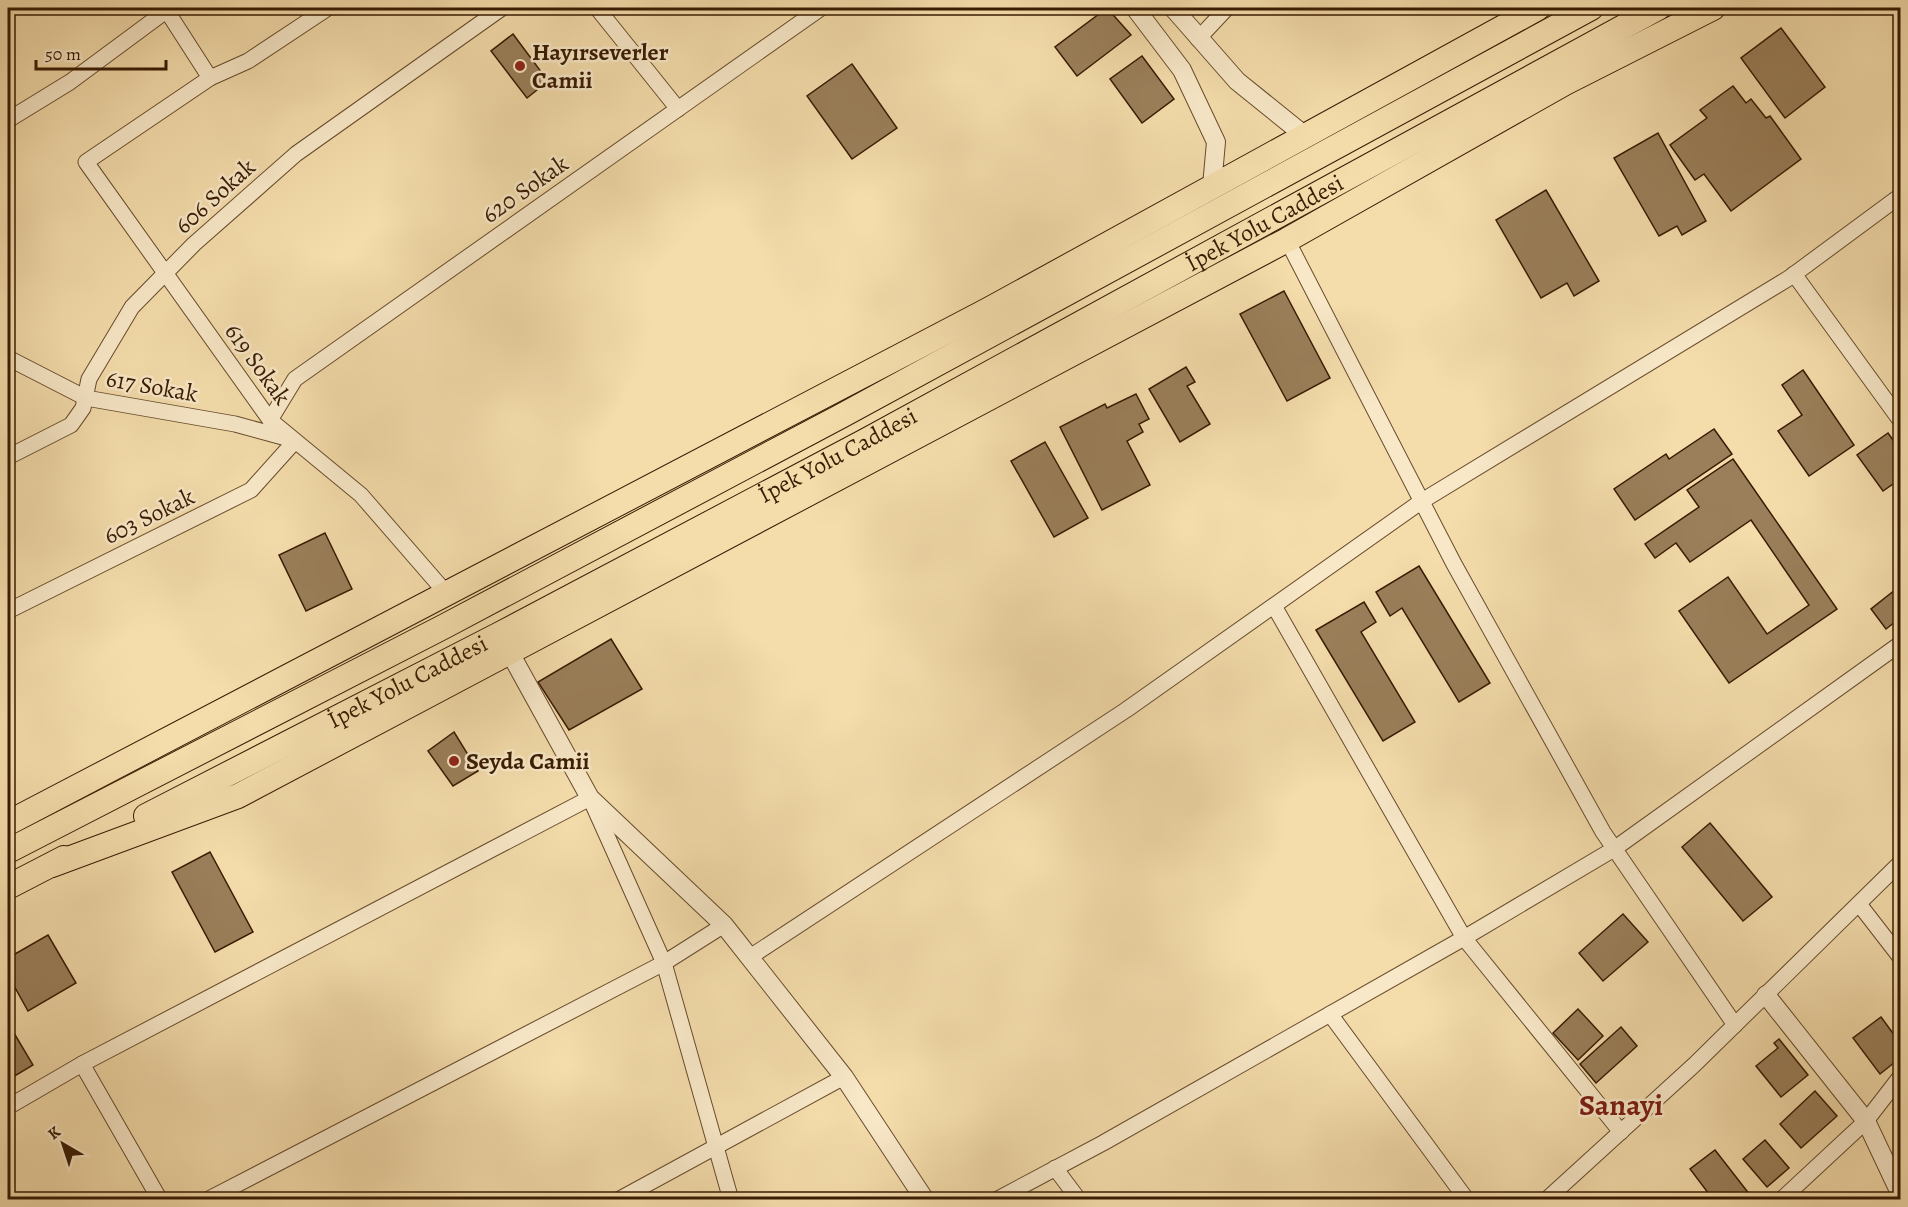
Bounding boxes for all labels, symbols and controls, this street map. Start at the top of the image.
scale bar [36,33,166,71]
place label: Hayırseverler Camii [532,36,669,96]
text: 50 m [45,42,81,66]
marker: Hayırseverler Camii [513,59,527,73]
street label: 620 Sokak [475,148,575,230]
street label: 606 Sokak [168,151,262,241]
street label: İpek Yolu Caddesi [1180,167,1349,279]
street label: 619 Sokak [218,317,299,411]
street label: 617 Sokak [103,362,201,410]
street label: İpek Yolu Caddesi [753,400,923,511]
street label: 603 Sokak [98,480,200,552]
street label: İpek Yolu Caddesi [322,627,493,736]
place label: Seyda Camii [466,745,590,777]
marker: Seyda Camii [447,754,461,768]
district label: Sanayi [1579,1085,1663,1125]
north arrow [33,1114,93,1174]
text: K [43,1121,66,1145]

